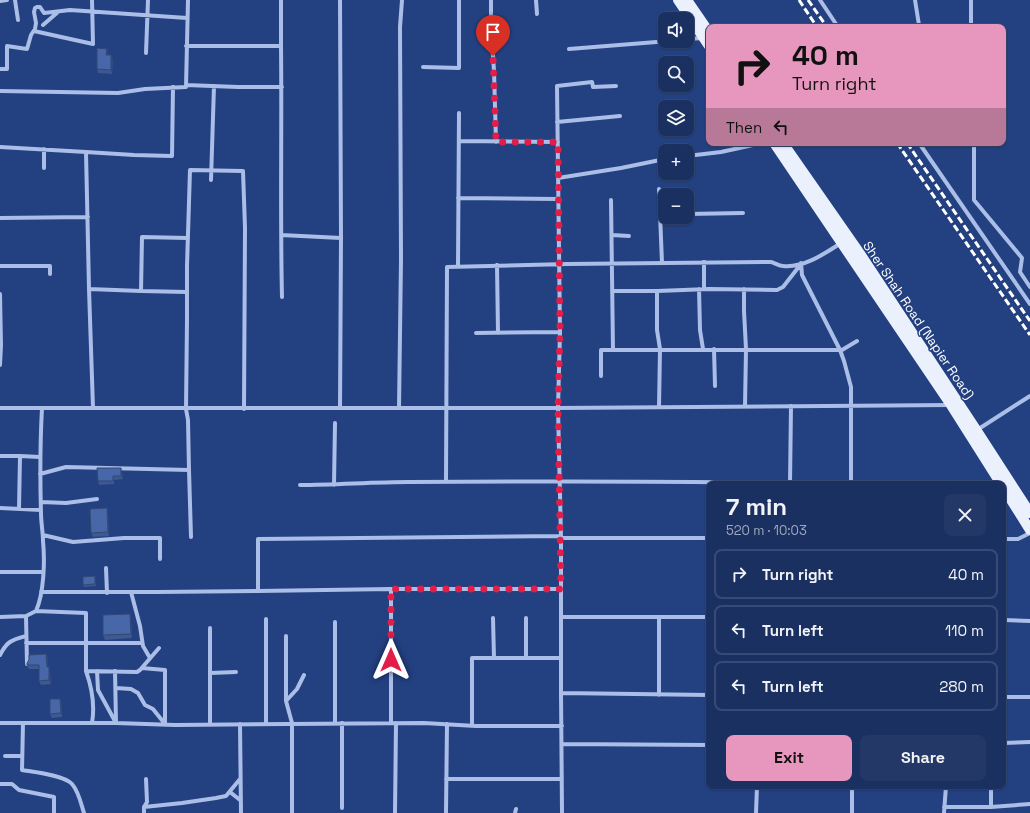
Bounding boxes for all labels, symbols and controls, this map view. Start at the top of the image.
map controls [658,12,694,224]
button: sound [658,12,694,48]
pin [476,15,510,56]
icon: arrive [482,21,504,43]
text: 40 m [792,37,859,73]
icon: right [726,40,778,92]
button: search [658,56,694,92]
text: Turn right [792,72,876,95]
button: layers [658,100,694,136]
icon: left [770,116,792,138]
text: Then [726,118,762,137]
button: + [658,144,694,180]
button: − [658,188,694,224]
street label: Sher Shah Road (Napier Road) [859,238,978,403]
text: 7 min [726,491,787,522]
button: close [944,494,986,536]
text: 520 m · 10:03 [726,522,807,539]
icon: right [728,563,750,585]
text: Turn right [762,565,833,584]
text: 40 m [948,565,984,584]
icon: left [728,619,750,641]
text: Turn left [762,621,824,640]
text: 110 m [945,621,984,640]
position arrow [370,639,412,681]
icon: left [728,675,750,697]
text: Turn left [762,677,824,696]
text: 280 m [939,677,984,696]
button: Exit [726,735,852,781]
button: Share [860,735,986,781]

